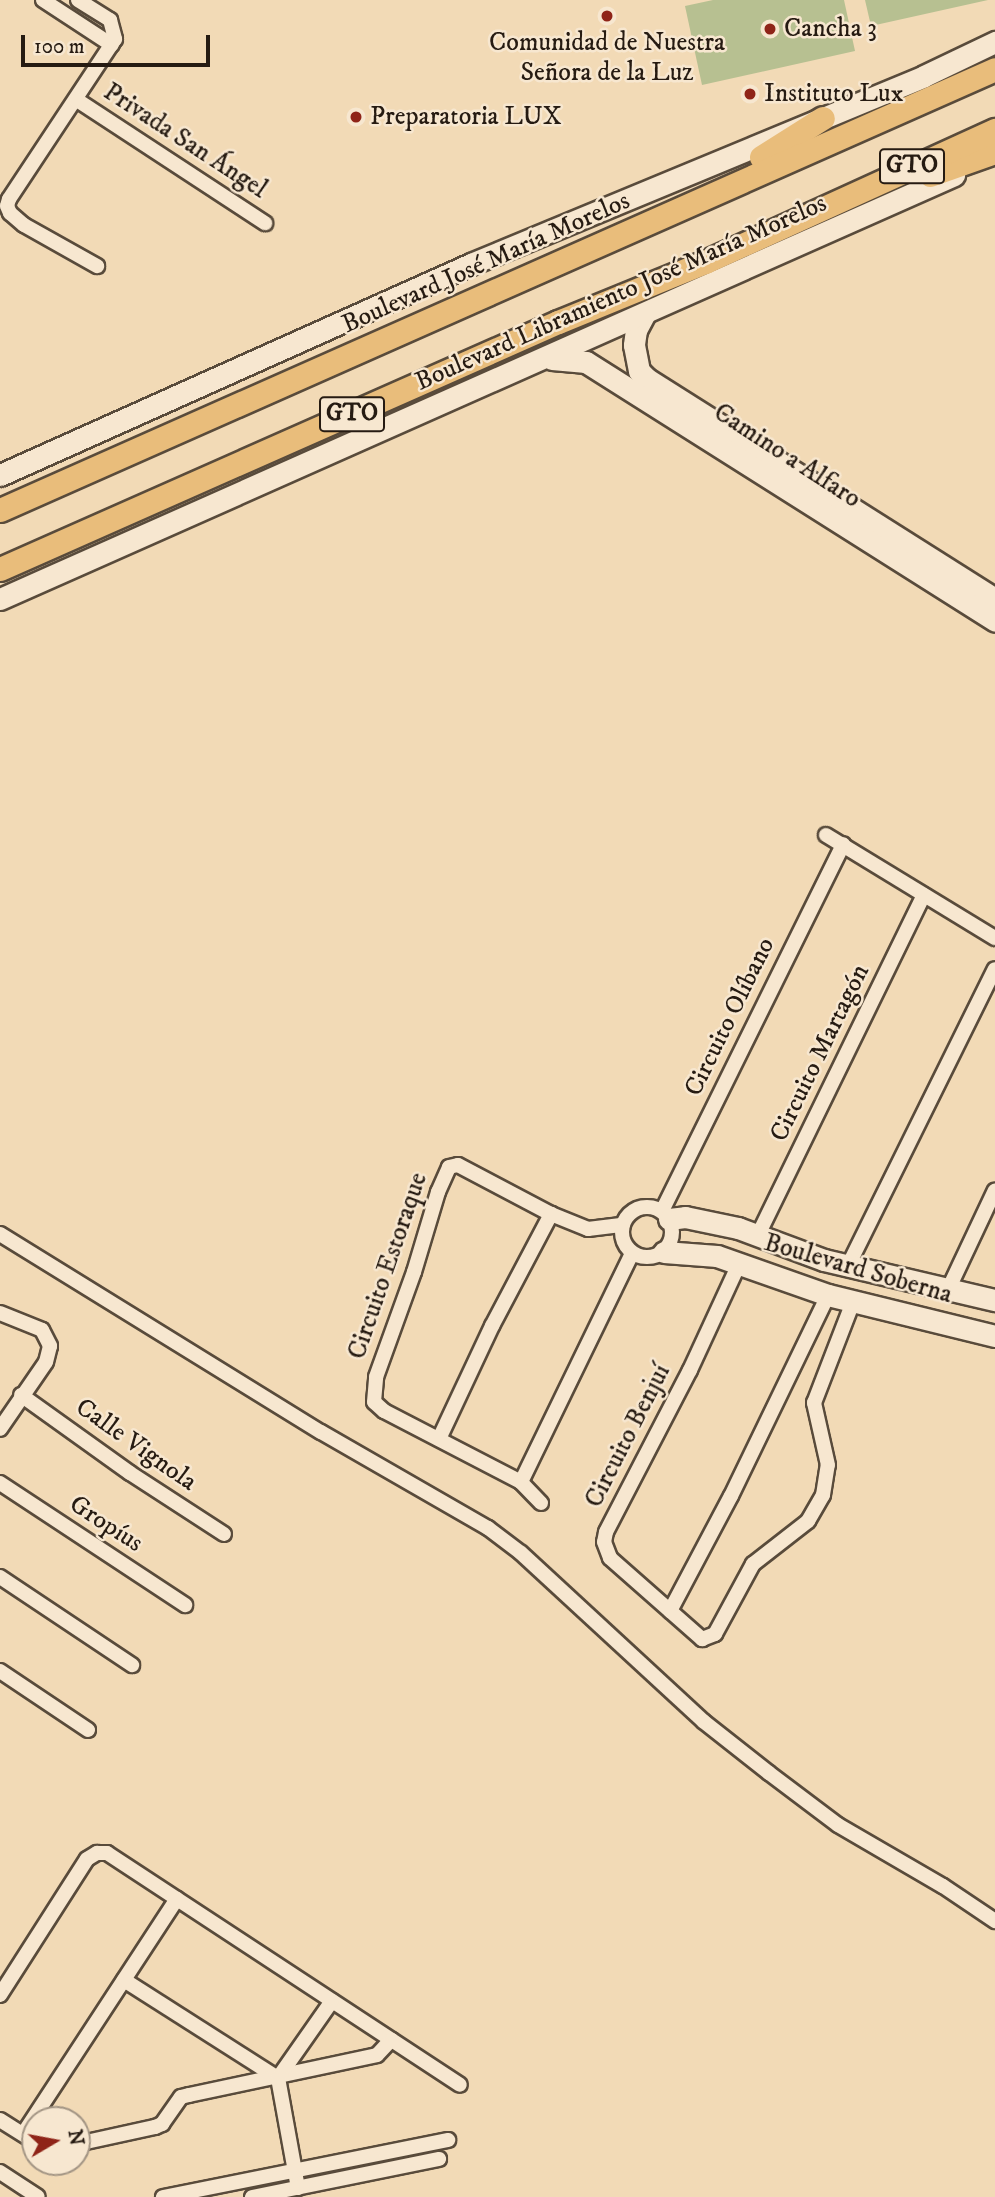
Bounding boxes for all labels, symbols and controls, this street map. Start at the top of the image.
marker: Comunidad de Nuestra Señora de la Luz [599,8,615,24]
place label: Cancha 3 [784,13,877,45]
scale bar [24,21,214,65]
marker: Cancha 3 [762,21,778,37]
place label: Comunidad de Nuestra Señora de la Luz [489,27,725,88]
text: 100 m [34,34,85,60]
street label: Privada San Ángel [97,77,273,205]
place label: Instituto Lux [764,78,903,110]
marker: Instituto Lux [742,86,758,102]
place label: Preparatoria LUX [370,101,562,133]
marker: Preparatoria LUX [348,109,364,125]
road number: GTO [879,146,945,186]
street label: Boulevard José María Morelos [337,185,635,341]
street label: Boulevard Libramiento José María Morelos [411,188,831,398]
road number: GTO [319,394,385,435]
street label: Camino a Alfaro [708,397,866,515]
street label: Circuito Olíbano [678,933,782,1101]
street label: Circuito Martagón [764,959,876,1147]
street label: Circuito Estoraque [341,1169,435,1363]
street label: Boulevard Soberna [760,1227,956,1311]
street label: Circuito Benjuí [579,1359,677,1513]
street label: Calle Vignola [69,1392,203,1498]
street label: Gropíus [63,1489,149,1559]
north arrow [21,2106,91,2176]
text: N [63,2128,88,2147]

